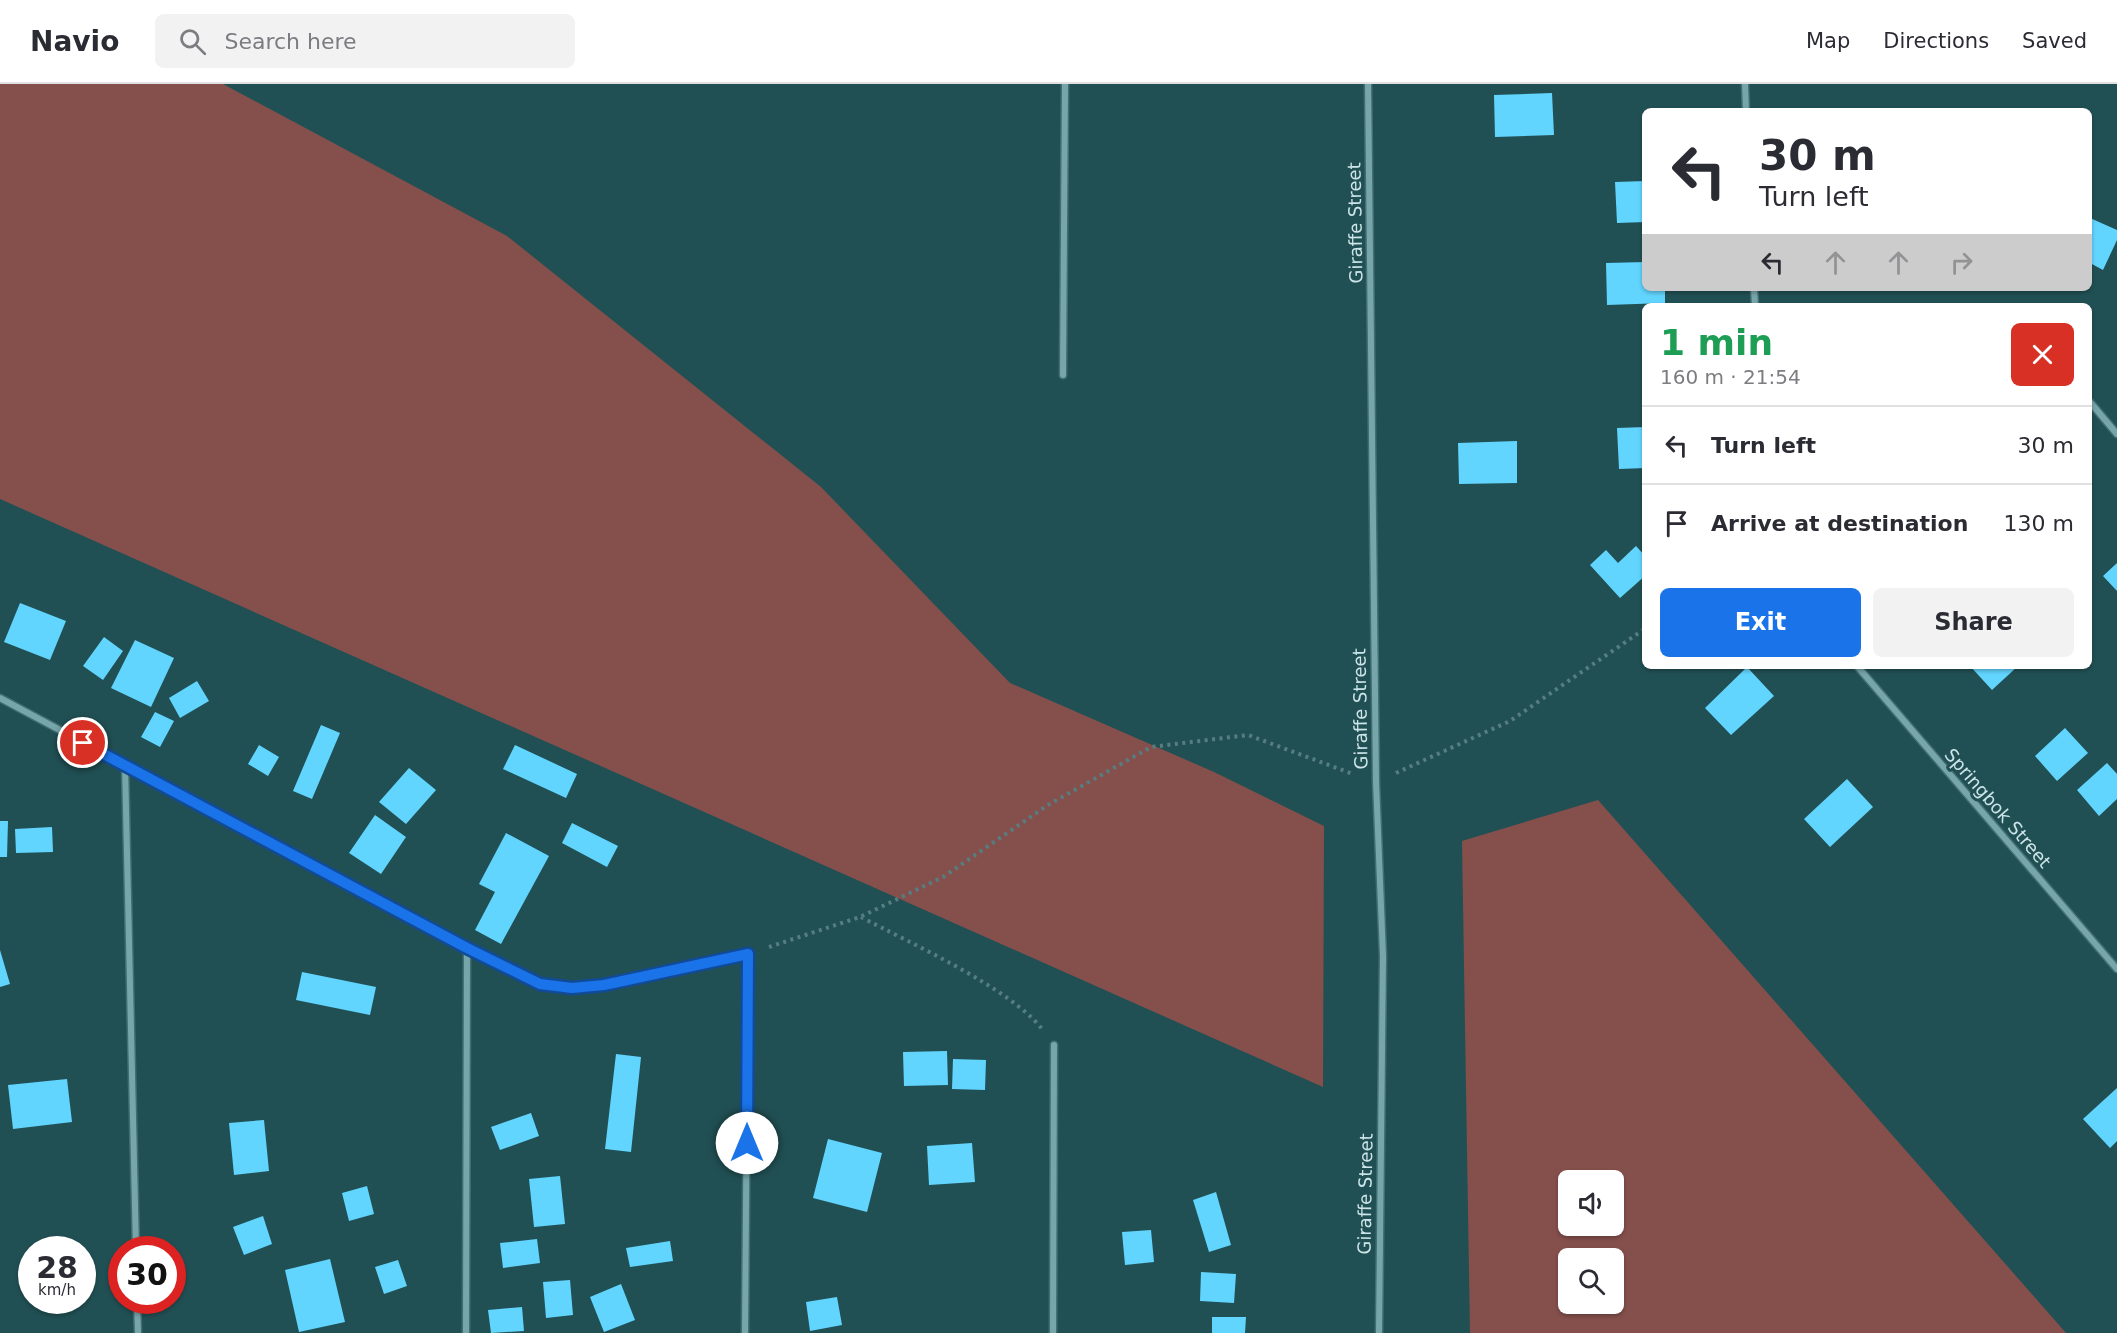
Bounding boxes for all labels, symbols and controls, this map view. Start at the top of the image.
search box [155,14,575,68]
text: Navio [30,25,119,58]
icon: search [176,25,209,58]
text: Search here [224,29,357,54]
text: Map [1806,29,1850,53]
text: Directions [1883,29,1989,53]
text: Saved [2022,29,2087,53]
text: 30 m [1759,131,1876,180]
icon: left [1660,132,1738,210]
street label: Giraffe Street [1343,162,1367,284]
text: Turn left [1759,181,1869,212]
icon: left [1756,246,1789,279]
icon: ahead [1819,246,1852,279]
icon: ahead [1882,246,1915,279]
icon: right [1945,246,1978,279]
text: 1 min [1660,322,1773,363]
button: close [2011,323,2074,386]
text: 160 m · 21:54 [1660,365,1801,389]
icon: left [1660,429,1693,462]
text: Turn left [1711,433,1816,458]
text: 30 m [2018,433,2074,458]
icon: arrive [1660,507,1693,540]
text: Arrive at destination [1711,511,1968,536]
text: 130 m [2004,511,2074,536]
button: Exit [1660,588,1861,657]
button: Share [1873,588,2074,657]
street label: Giraffe Street [1348,648,1372,770]
pin [57,717,108,768]
icon: arrive [66,726,99,759]
street label: Springbok Street [1940,744,2056,872]
position arrow [715,1111,779,1175]
street label: Giraffe Street [1353,1133,1377,1255]
map controls [1558,1170,1624,1314]
button: sound [1558,1170,1624,1236]
speed limit sign: 30 [108,1236,186,1314]
button: search [1558,1248,1624,1314]
text: 28 [36,1250,78,1285]
text: km/h [38,1281,76,1299]

